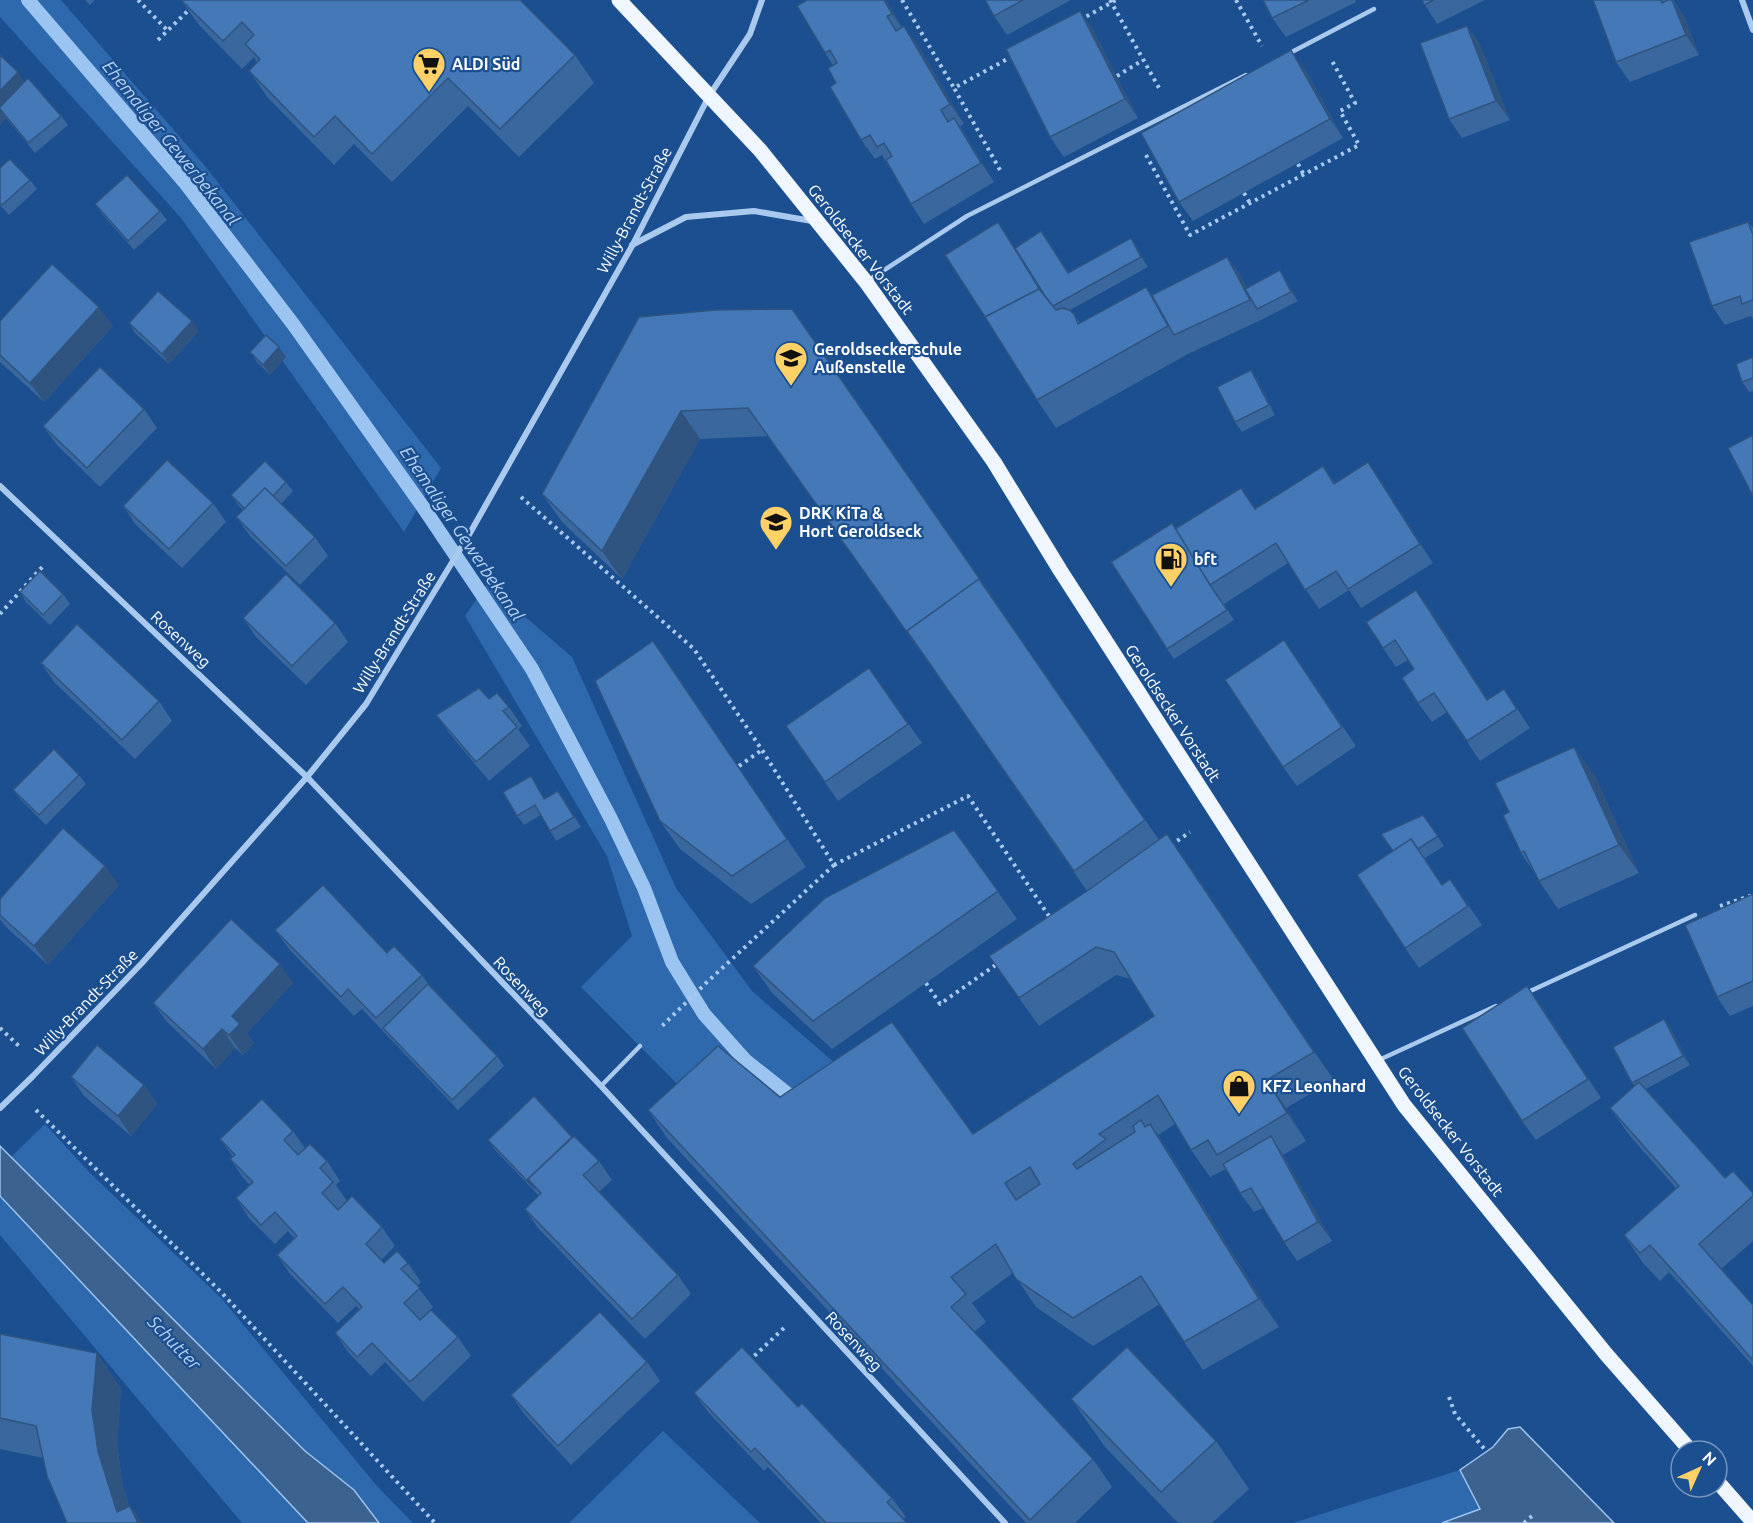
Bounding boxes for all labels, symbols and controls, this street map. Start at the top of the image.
supermarket icon: ALDI Süd [411,46,447,93]
place label: ALDI Süd [452,55,520,73]
water label: Ehemaliger Gewerbekanal [99,56,244,229]
street label: Willy-Brandt-Straße [593,144,675,276]
street label: Geroldsecker Vorstadt [805,180,918,318]
school or university icon: Geroldseckerschule Außenstelle [773,340,809,387]
place label: Geroldseckerschule Außenstelle [814,340,962,376]
water label: Ehemaliger Gewerbekanal [397,442,529,625]
school or university icon: DRK KiTa & Hort Geroldseck [758,504,794,551]
place label: DRK KiTa & Hort Geroldseck [799,504,922,540]
fuel station icon: bft [1153,541,1189,588]
place label: bft [1194,550,1217,568]
street label: Willy-Brandt-Straße [349,568,439,696]
street label: Rosenweg [148,607,214,671]
street label: Geroldsecker Vorstadt [1122,641,1225,786]
street label: Willy-Brandt-Straße [31,945,141,1059]
street label: Rosenweg [490,953,554,1019]
street label: Geroldsecker Vorstadt [1395,1062,1508,1200]
shop icon: KFZ Leonhard [1221,1068,1257,1115]
place label: KFZ Leonhard [1262,1077,1366,1095]
street label: Rosenweg [822,1308,886,1374]
water label: Schutter [144,1311,206,1374]
north arrow [1669,1439,1729,1499]
text: N [1699,1448,1720,1469]

